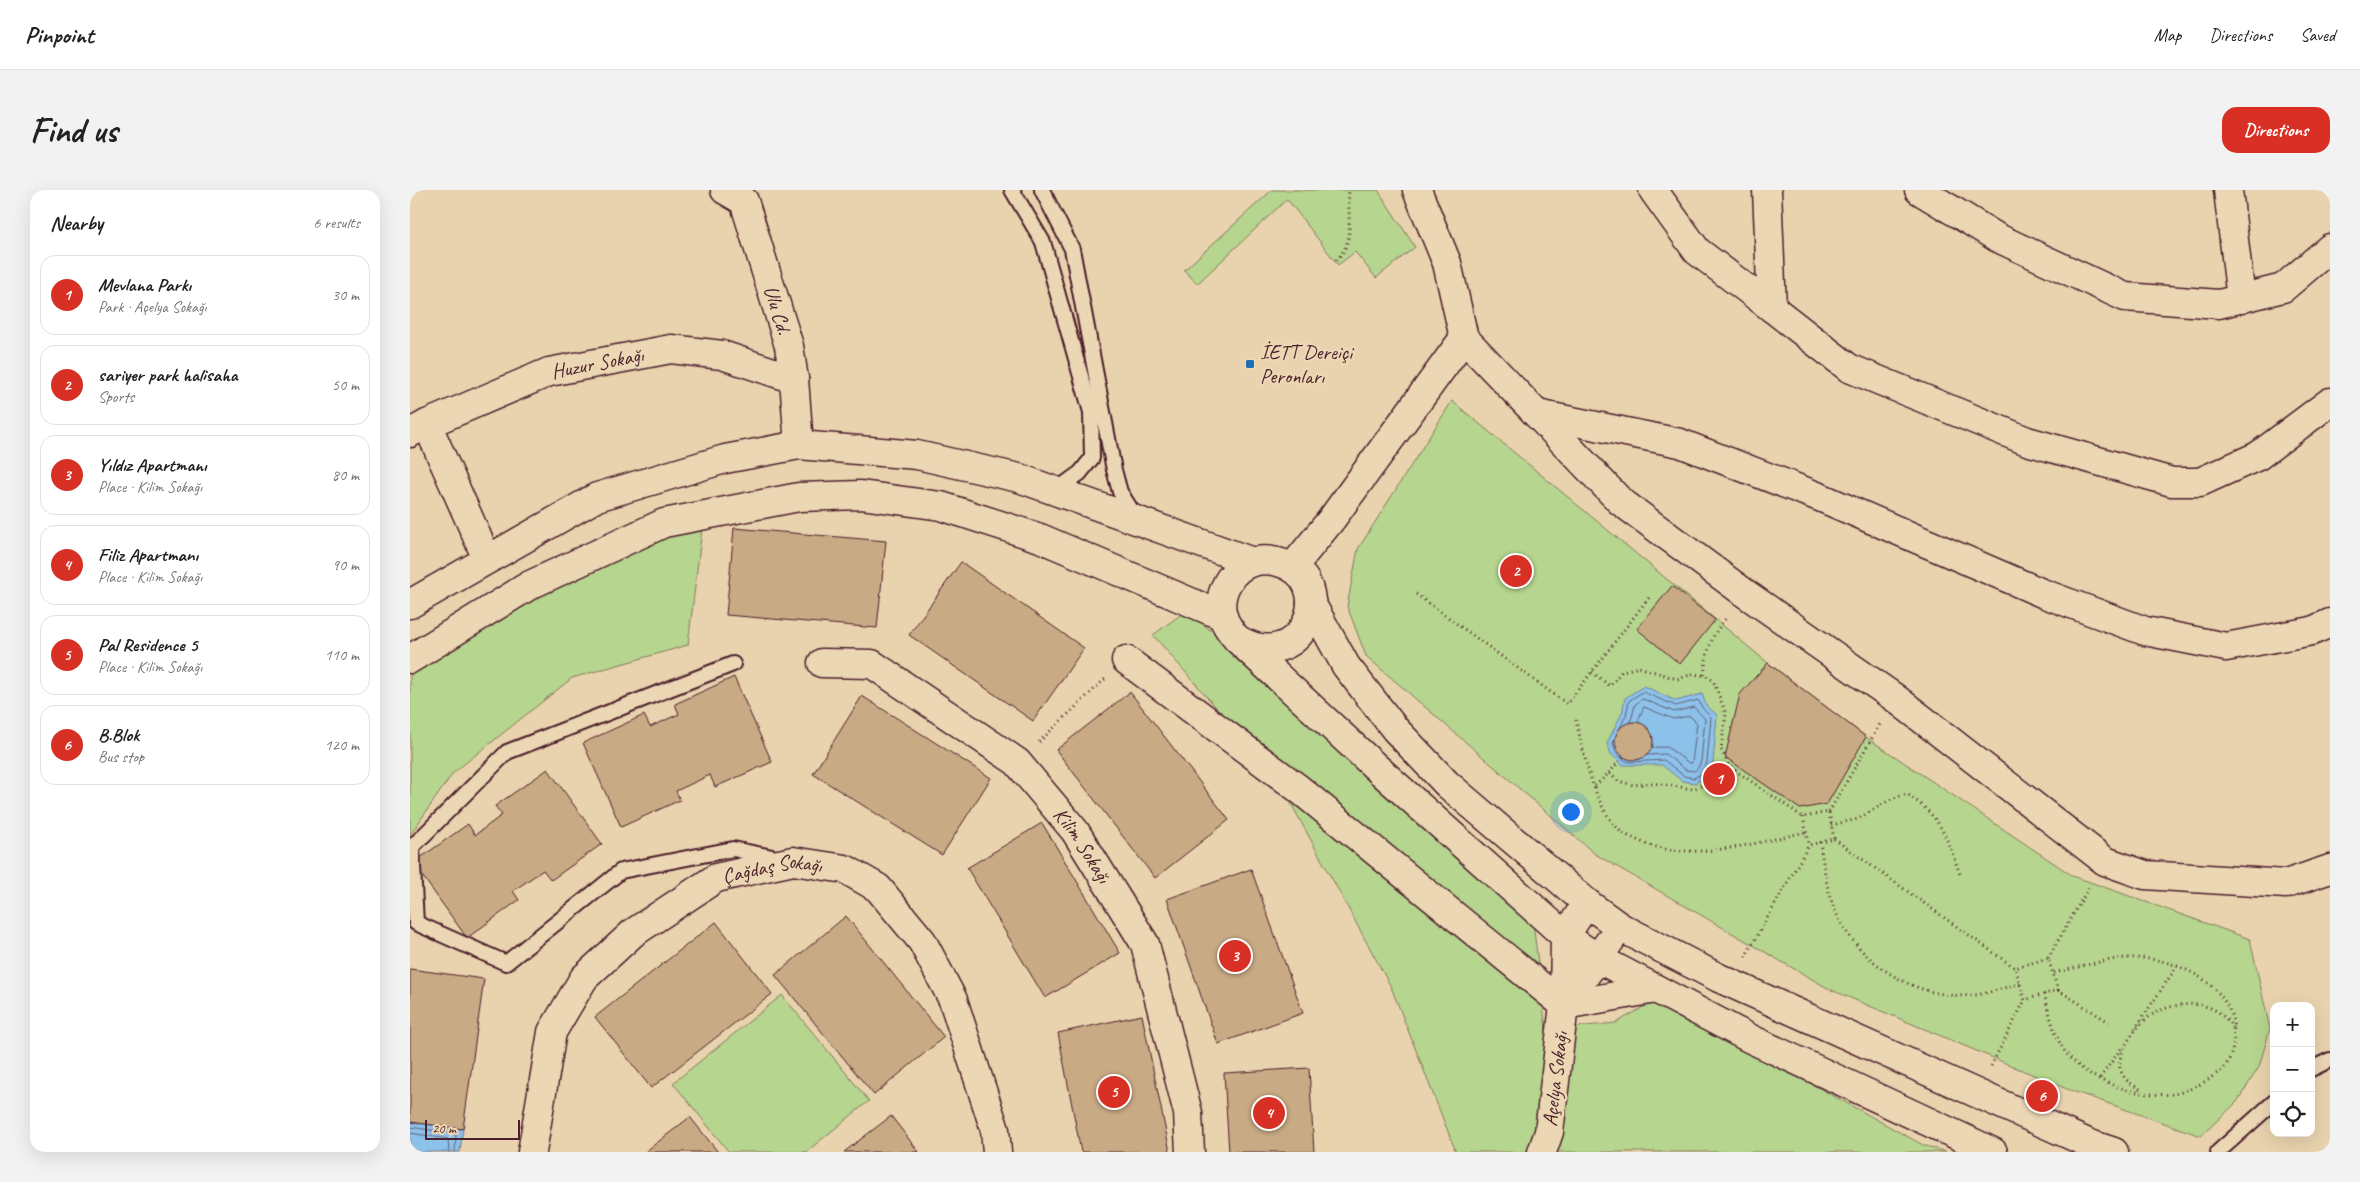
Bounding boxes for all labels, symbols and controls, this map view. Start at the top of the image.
text: Pinpoint [25,20,94,50]
text: Map [2154,24,2181,46]
text: Directions [2209,24,2272,46]
text: Saved [2300,24,2335,46]
button: Directions [2222,107,2330,153]
text: Find us [30,108,117,153]
text: Nearby [50,210,103,236]
text: 6 results [313,213,360,233]
text: Mevlana Parkı [98,273,191,297]
street label: Ulu Cd. [758,282,798,338]
text: 1 [63,285,71,305]
text: 30 m [332,285,359,305]
text: Park · Açelya Sokağı [98,297,207,317]
place label: İETT Dereiçi Peronları [1260,339,1355,389]
street label: Huzur Sokağı [549,341,647,384]
marker: İETT Dereiçi Peronları [1244,358,1256,370]
text: sariyer park halisaha [98,363,238,387]
text: 2 [63,375,71,395]
text: 50 m [332,375,359,395]
text: Sports [98,387,134,407]
text: Yıldız Apartmanı [98,453,206,477]
text: 3 [63,465,71,485]
text: 80 m [332,465,359,485]
text: Place · Kilim Sokağı [98,477,202,497]
text: Filiz Apartmanı [98,543,198,567]
pin: 2 [1500,552,1532,590]
text: 4 [63,555,71,575]
text: 90 m [332,555,359,575]
text: Place · Kilim Sokağı [98,567,202,587]
text: Pal Residence 5 [98,633,198,657]
text: 5 [64,645,70,665]
text: 110 m [325,645,359,665]
text: Place · Kilim Sokağı [98,657,202,677]
text: B.Blok [98,723,139,747]
text: 6 [63,735,71,755]
text: 120 m [325,735,359,755]
text: Bus stop [98,747,144,767]
pin: 1 [1703,760,1735,798]
your location [1558,799,1584,825]
street label: Kilim Sokağı [1048,802,1118,889]
street label: Çağdaş Sokağı [720,848,825,889]
pin: 3 [1219,937,1251,975]
map controls [2270,1002,2315,1137]
button: + [2270,1002,2315,1047]
street label: Açelya Sokağı [1536,1029,1574,1128]
button: − [2270,1047,2315,1092]
pin: 5 [1098,1073,1130,1111]
pin: 6 [2026,1077,2058,1115]
button: locate [2270,1092,2315,1137]
pin: 4 [1253,1094,1285,1132]
scale bar [425,1117,520,1140]
text: 20 m [432,1120,456,1137]

